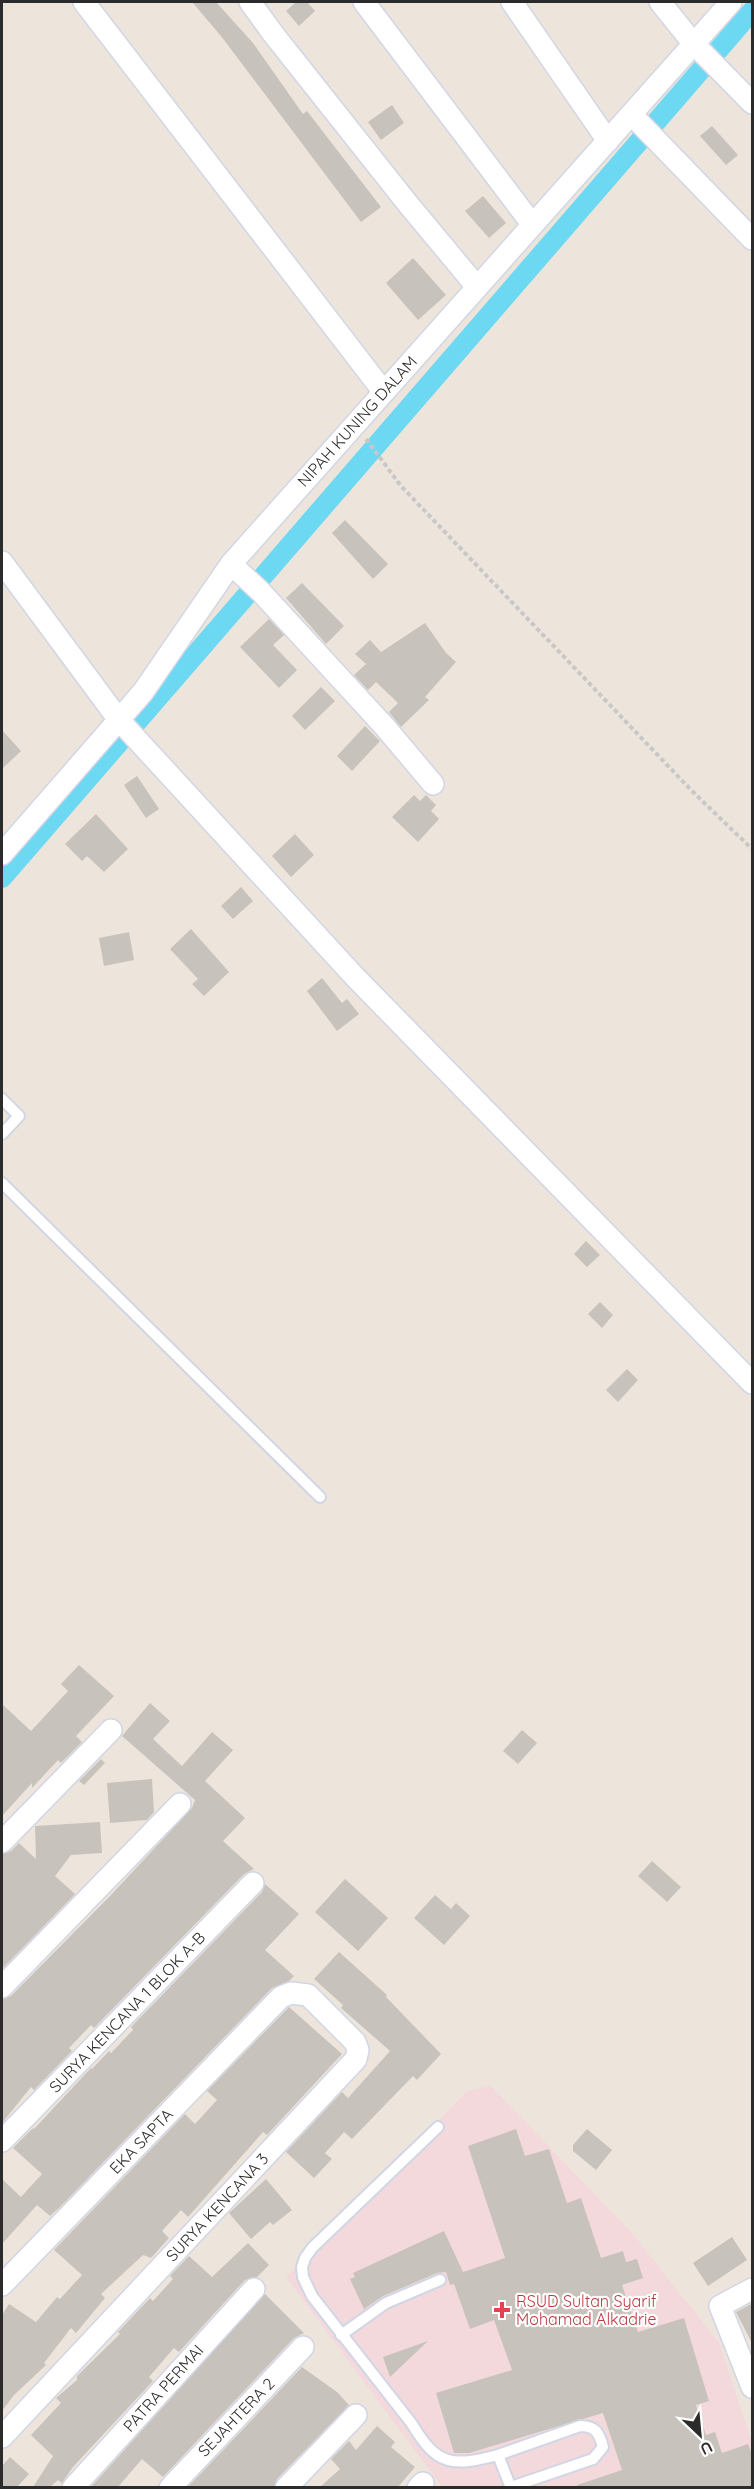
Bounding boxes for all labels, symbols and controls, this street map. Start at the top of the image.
street label: NIPAH KUNING DALAM [293,351,421,491]
street label: SURYA KENCANA 1 BLOK A-B [45,1927,209,2097]
street label: EKA SAPTA [105,2104,177,2178]
street label: SURYA KENCANA 3 [162,2149,272,2265]
place label: RSUD Sultan Syarif Mohamad Alkadrie [516,2291,657,2329]
marker: RSUD Sultan Syarif Mohamad Alkadrie [493,2301,511,2319]
street label: PATRA PERMAI [119,2340,207,2436]
street label: SEJAHTERA 2 [193,2373,279,2461]
north arrow [670,2405,730,2465]
text: U [697,2437,716,2460]

